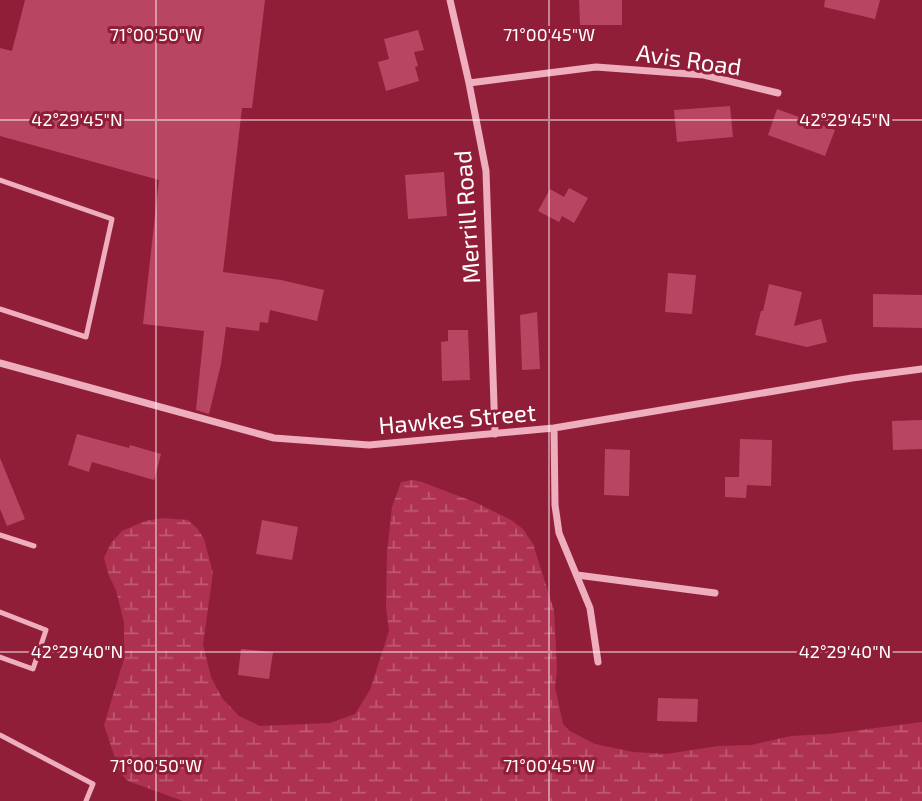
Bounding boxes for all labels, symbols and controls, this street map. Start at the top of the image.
text: 71°00'50"W [110,23,202,45]
text: 71°00'45"W [503,23,595,45]
street label: Avis Road [635,37,743,81]
text: 42°29'45"N [31,108,123,130]
text: 42°29'45"N [799,108,891,130]
street label: Merrill Road [447,149,485,285]
street label: Hawkes Street [377,397,537,439]
text: 42°29'40"N [31,640,123,662]
text: 42°29'40"N [799,640,891,662]
text: 71°00'50"W [110,754,202,776]
text: 71°00'45"W [503,754,595,776]

